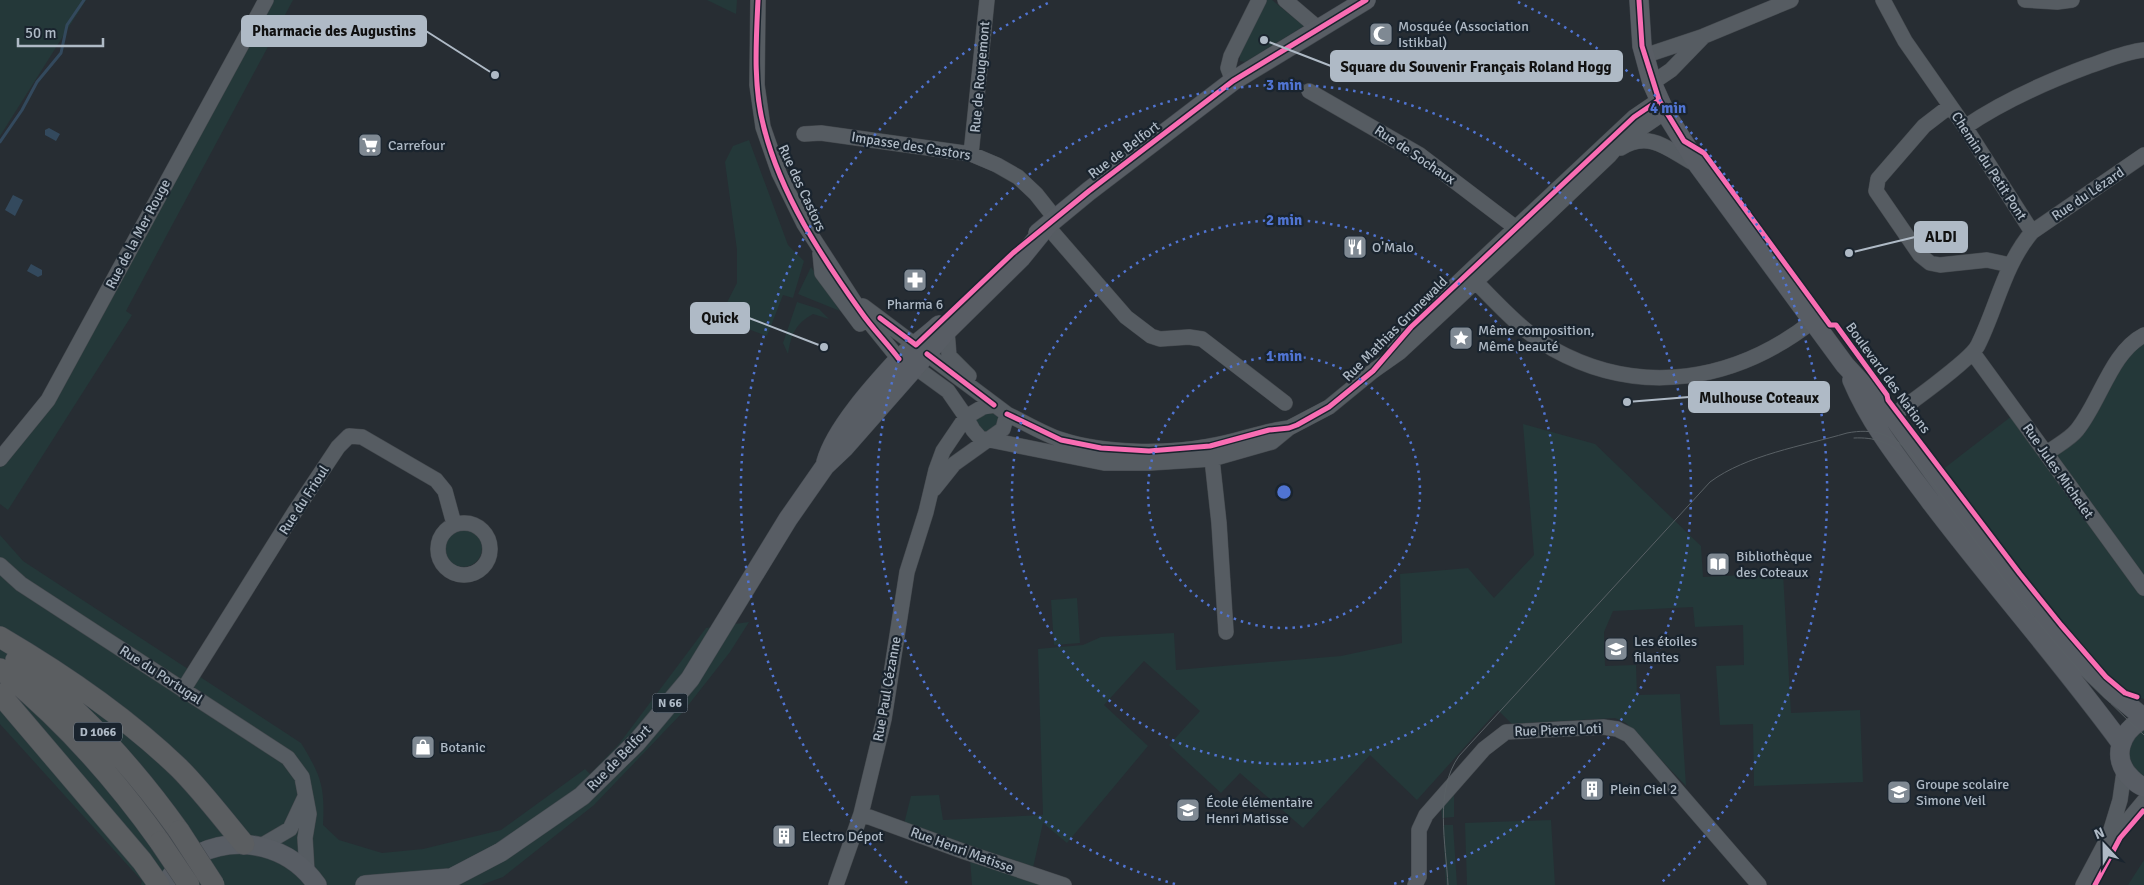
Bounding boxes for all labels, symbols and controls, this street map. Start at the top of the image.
scale bar [18,15,102,47]
callout: Pharmacie des Augustins [242,16,426,46]
place label: Mosquée (Association Istikbal) [1398,18,1529,51]
street label: Rue de Rougemont [967,20,993,133]
mosque icon: Mosquée (Association Istikbal) [1368,21,1394,47]
text: Pharmacie des Augustins [252,22,416,40]
text: 50 m [25,24,56,42]
callout: Square du Souvenir Français Roland Hogg [1331,51,1622,81]
text: Square du Souvenir Français Roland Hogg [1340,58,1612,76]
text: 3 min [1266,76,1302,94]
text: 4 min [1650,99,1686,117]
street label: Chemin du Petit Pont [1948,109,2030,223]
street label: Rue de Belfort [1085,118,1163,182]
street label: Rue de Sochaux [1371,122,1459,189]
street label: Impasse des Castors [850,128,972,164]
supermarket icon: Carrefour [357,132,383,158]
place label: Carrefour [388,137,446,154]
street label: Rue des Castors [774,142,830,234]
street label: Rue du Lézard [2049,164,2127,224]
street label: Rue de la Mer Rouge [102,176,174,292]
text: 2 min [1266,211,1302,229]
callout: ALDI [1915,222,1967,252]
text: ALDI [1925,228,1957,246]
restaurant icon: O'Malo [1342,234,1368,260]
place label: O'Malo [1372,239,1414,256]
pharmacy icon: Pharma 6 [902,267,928,293]
street label: Rue Mathias Grunewald [1339,273,1451,385]
place label: Pharma 6 [887,296,943,313]
callout: Quick [691,303,749,333]
text: Quick [701,309,739,327]
street label: Boulevard des Nations [1842,319,1934,437]
place label: Même composition, Même beauté [1478,322,1595,355]
place icon: Même composition, Même beauté [1448,325,1474,351]
text: 1 min [1266,347,1302,365]
callout: Mulhouse Coteaux [1689,382,1829,412]
text: Mulhouse Coteaux [1699,389,1820,407]
street label: Rue Jules Michelet [2019,420,2097,522]
street label: Rue du Frioul [275,462,333,538]
centre of rings [1275,483,1293,501]
place label: Bibliothèque des Coteaux [1736,548,1812,581]
library icon: Bibliothèque des Coteaux [1705,551,1731,577]
place label: Les étoiles filantes [1634,633,1697,666]
street label: Rue Paul Cézanne [869,635,905,743]
school or university icon: Les étoiles filantes [1603,636,1629,662]
street label: Rue du Portugal [116,642,206,708]
road number: N 66 [652,694,688,712]
street label: Rue Pierre Loti [1514,720,1602,740]
street label: Rue de Belfort [583,721,655,794]
road number: D 1066 [74,722,122,742]
shop icon: Botanic [410,734,436,760]
place label: Botanic [440,739,486,756]
building icon: Plein Ciel 2 [1579,776,1605,802]
place label: Groupe scolaire Simone Veil [1916,776,2009,809]
school or university icon: Groupe scolaire Simone Veil [1886,779,1912,805]
place label: Plein Ciel 2 [1610,781,1677,798]
place label: École élémentaire Henri Matisse [1206,794,1313,827]
school or university icon: École élémentaire Henri Matisse [1175,797,1201,823]
north arrow [2079,820,2129,870]
building icon: Electro Dépot [771,823,797,849]
street label: Rue Henri Matisse [908,823,1016,877]
text: N [2092,824,2107,843]
place label: Electro Dépot [802,828,883,845]

